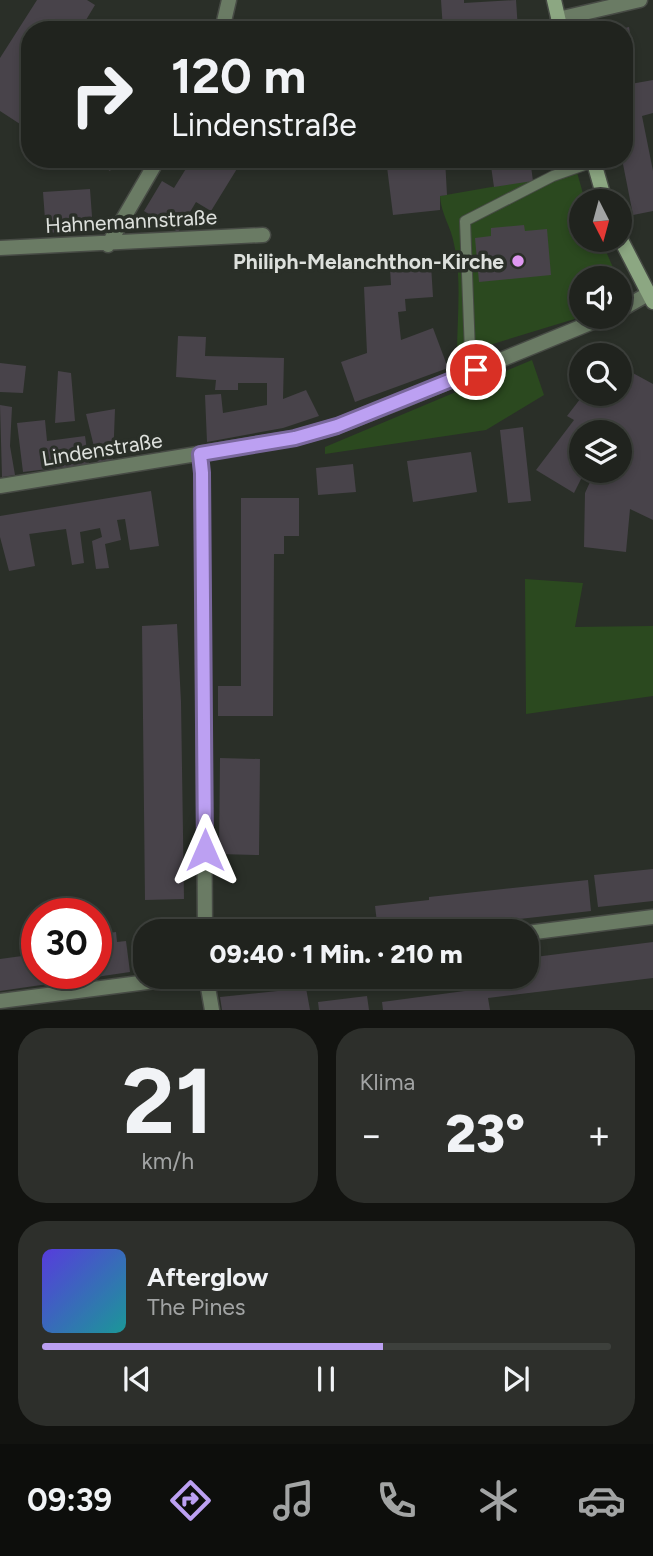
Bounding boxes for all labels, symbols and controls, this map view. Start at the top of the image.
text: 120 m [171,46,306,105]
icon: right [56,49,147,140]
text: Lindenstraße [171,106,357,144]
north arrow [569,189,632,252]
map controls [569,189,632,483]
street label: Hahnemannstraße [44,204,218,238]
place label: Philiph-Melanchthon-Kirche [233,249,504,274]
marker: Philiph-Melanchthon-Kirche [510,253,526,269]
button: sound [569,266,632,329]
pin [446,340,506,400]
button: search [569,343,632,406]
icon: arrive [457,351,495,389]
button: layers [569,420,632,483]
street label: Lindenstraße [40,427,164,471]
position arrow [168,813,242,887]
speed limit sign: 30 [21,898,112,989]
text: 09:40 · 1 Min. · 210 m [209,938,463,970]
text: 21 [122,1047,213,1156]
text: Klima [360,1068,415,1096]
text: 23° [445,1103,525,1165]
text: − [360,1112,383,1158]
text: + [587,1112,611,1158]
text: km/h [141,1147,194,1175]
text: Afterglow [147,1261,269,1293]
text: The Pines [147,1293,246,1321]
icon: previous [118,1360,156,1398]
icon: pause [307,1360,345,1398]
icon: next [497,1360,535,1398]
icon: directions [166,1476,215,1525]
icon: music [269,1476,318,1525]
icon: phone [372,1476,421,1525]
icon: climate [474,1476,523,1525]
icon: car [577,1476,626,1525]
text: 09:39 [27,1481,112,1519]

